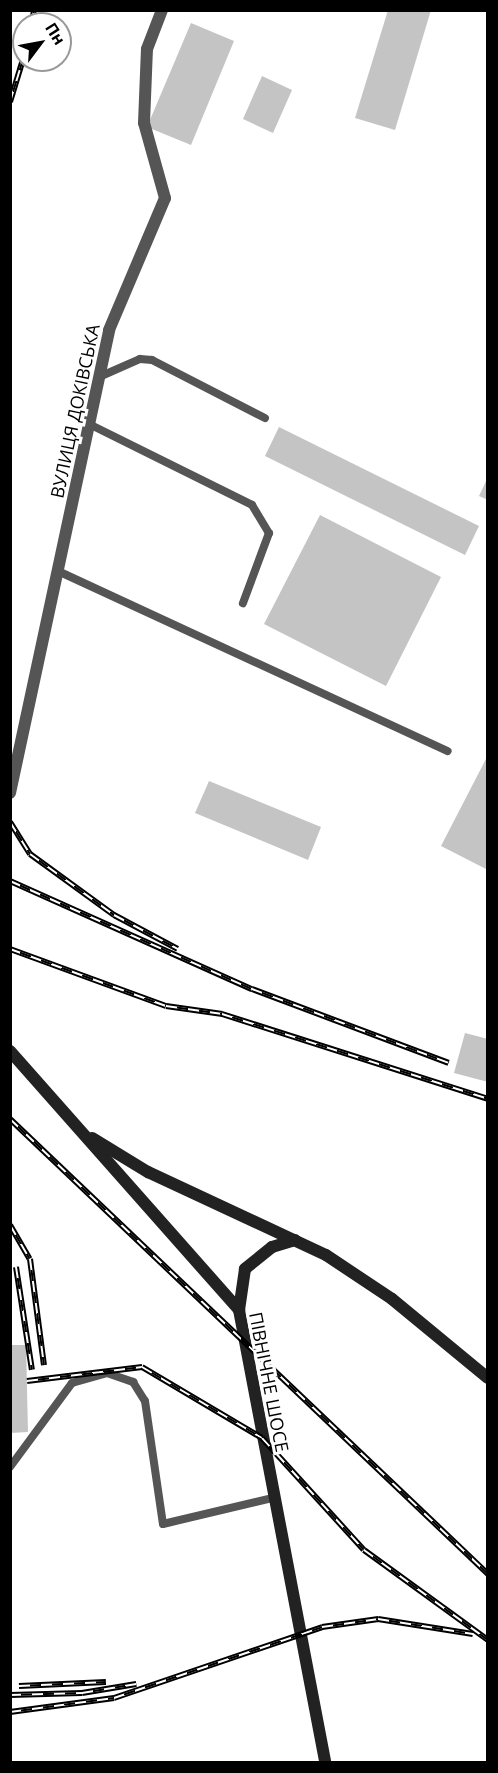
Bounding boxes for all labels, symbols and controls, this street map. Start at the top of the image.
north arrow [12,12,72,72]
text: Пн [40,18,71,49]
street label: ВУЛИЦЯ ДОКІВСЬКА [46,322,104,500]
street label: ПІВНІЧНЕ ШОСЕ [245,1310,293,1454]

